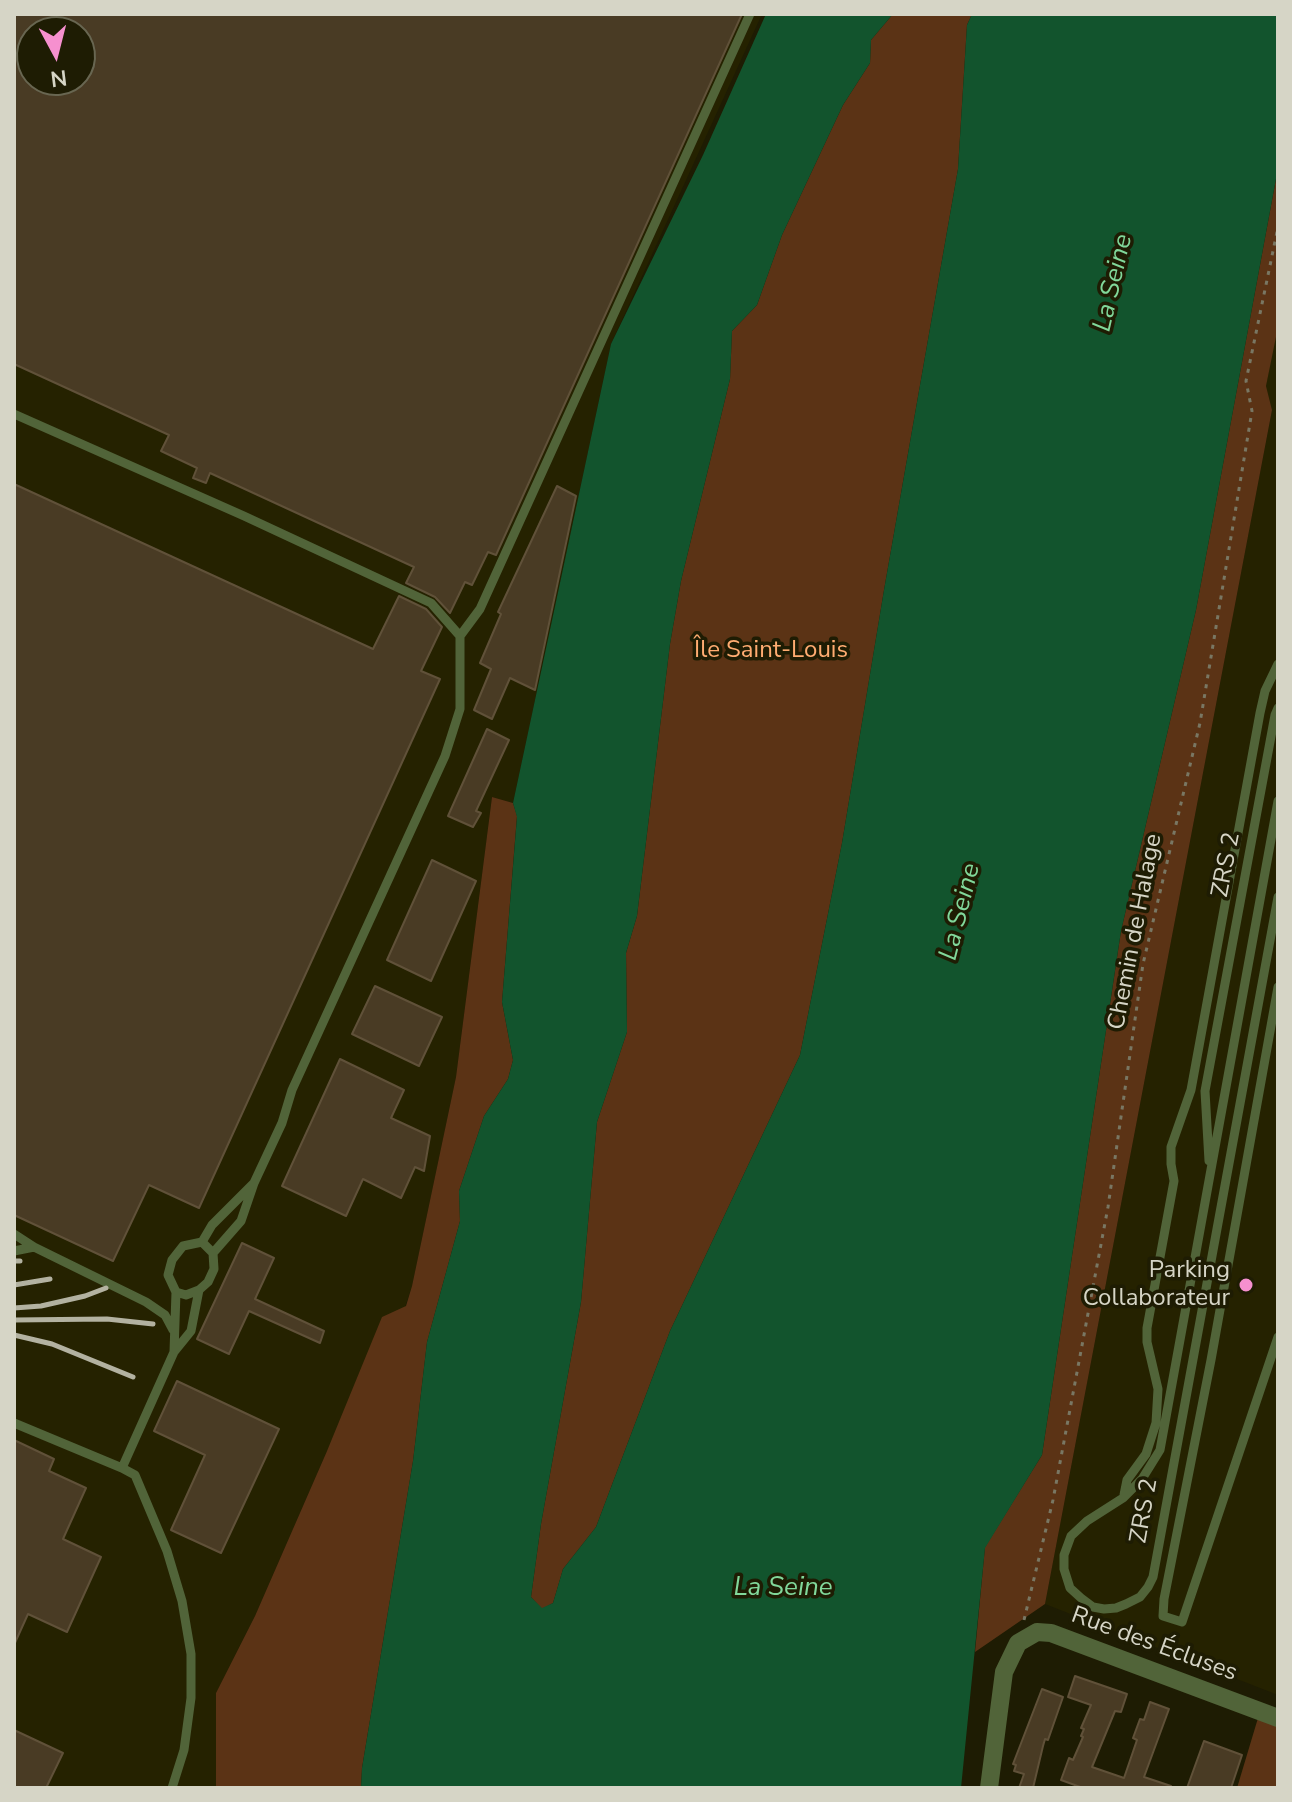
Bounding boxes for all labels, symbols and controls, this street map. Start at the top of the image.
north arrow [16,16,96,96]
text: N [49,62,69,94]
water label: La Seine [1088,231,1140,335]
park label: Île Saint-Louis [694,637,848,665]
street label: ZRS 2 [1207,830,1247,900]
street label: Chemin de Halage [1103,832,1169,1032]
water label: La Seine [934,860,988,964]
place label: Parking Collaborateur [1083,1257,1230,1313]
marker: Parking Collaborateur [1237,1276,1255,1294]
street label: ZRS 2 [1125,1476,1165,1546]
water label: La Seine [733,1573,833,1605]
street label: Rue des Écluses [1067,1602,1241,1688]

